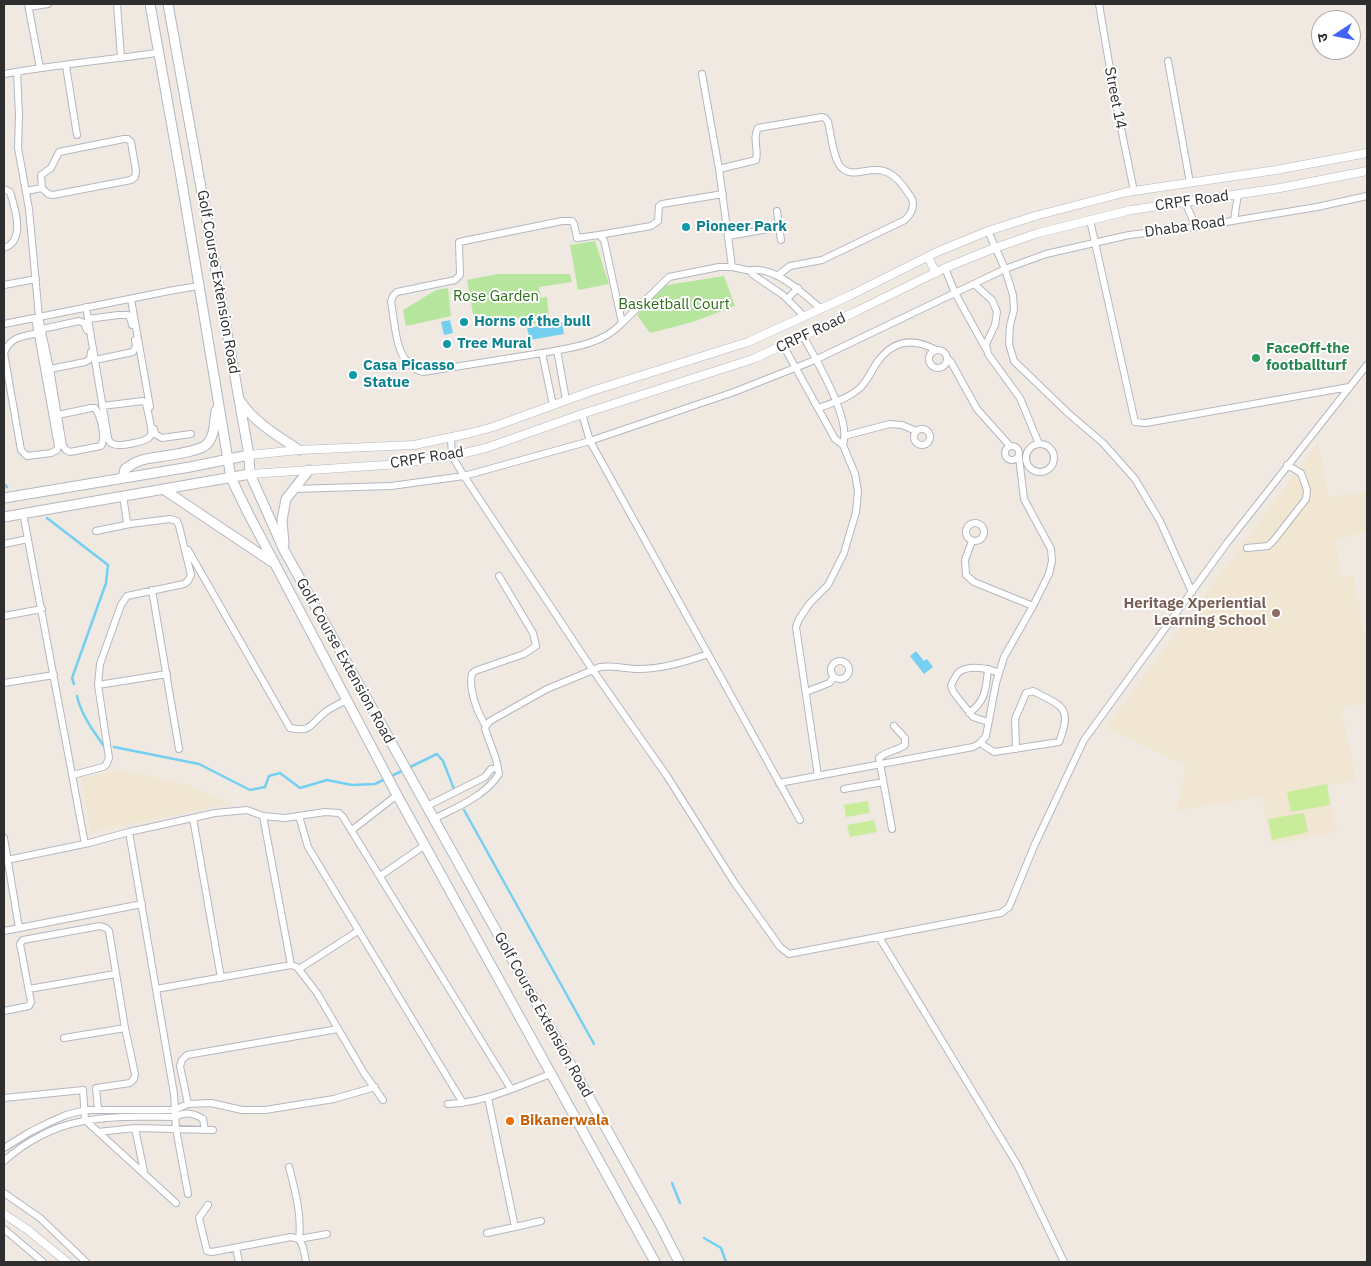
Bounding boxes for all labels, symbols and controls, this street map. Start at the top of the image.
north arrow [1311,10,1361,60]
text: उ [1313,32,1332,43]
street label: Street 14 [1100,66,1130,130]
street label: CRPF Road [1154,187,1230,215]
street label: Golf Course Extension Road [193,189,243,375]
street label: Dhaba Road [1143,212,1227,242]
place label: Pioneer Park [696,218,787,236]
marker: Pioneer Park [680,221,692,233]
park label: Rose Garden [453,288,539,306]
park label: Basketball Court [618,296,730,314]
street label: CRPF Road [773,309,849,357]
place label: Horns of the bull [474,313,590,331]
marker: Horns of the bull [458,316,470,328]
place label: Tree Mural [457,335,532,353]
marker: Tree Mural [441,338,453,350]
place label: FaceOff-the footballturf [1266,340,1350,375]
marker: FaceOff-the footballturf [1250,352,1262,364]
place label: Casa Picasso Statue [363,357,455,392]
marker: Casa Picasso Statue [347,369,359,381]
street label: CRPF Road [389,443,465,473]
street label: Golf Course Extension Road [292,575,398,747]
place label: Heritage Xperiential Learning School [1123,595,1266,630]
marker: Heritage Xperiential Learning School [1270,607,1282,619]
street label: Golf Course Extension Road [490,929,596,1101]
place label: Bikanerwala [520,1112,609,1130]
marker: Bikanerwala [504,1115,516,1127]

